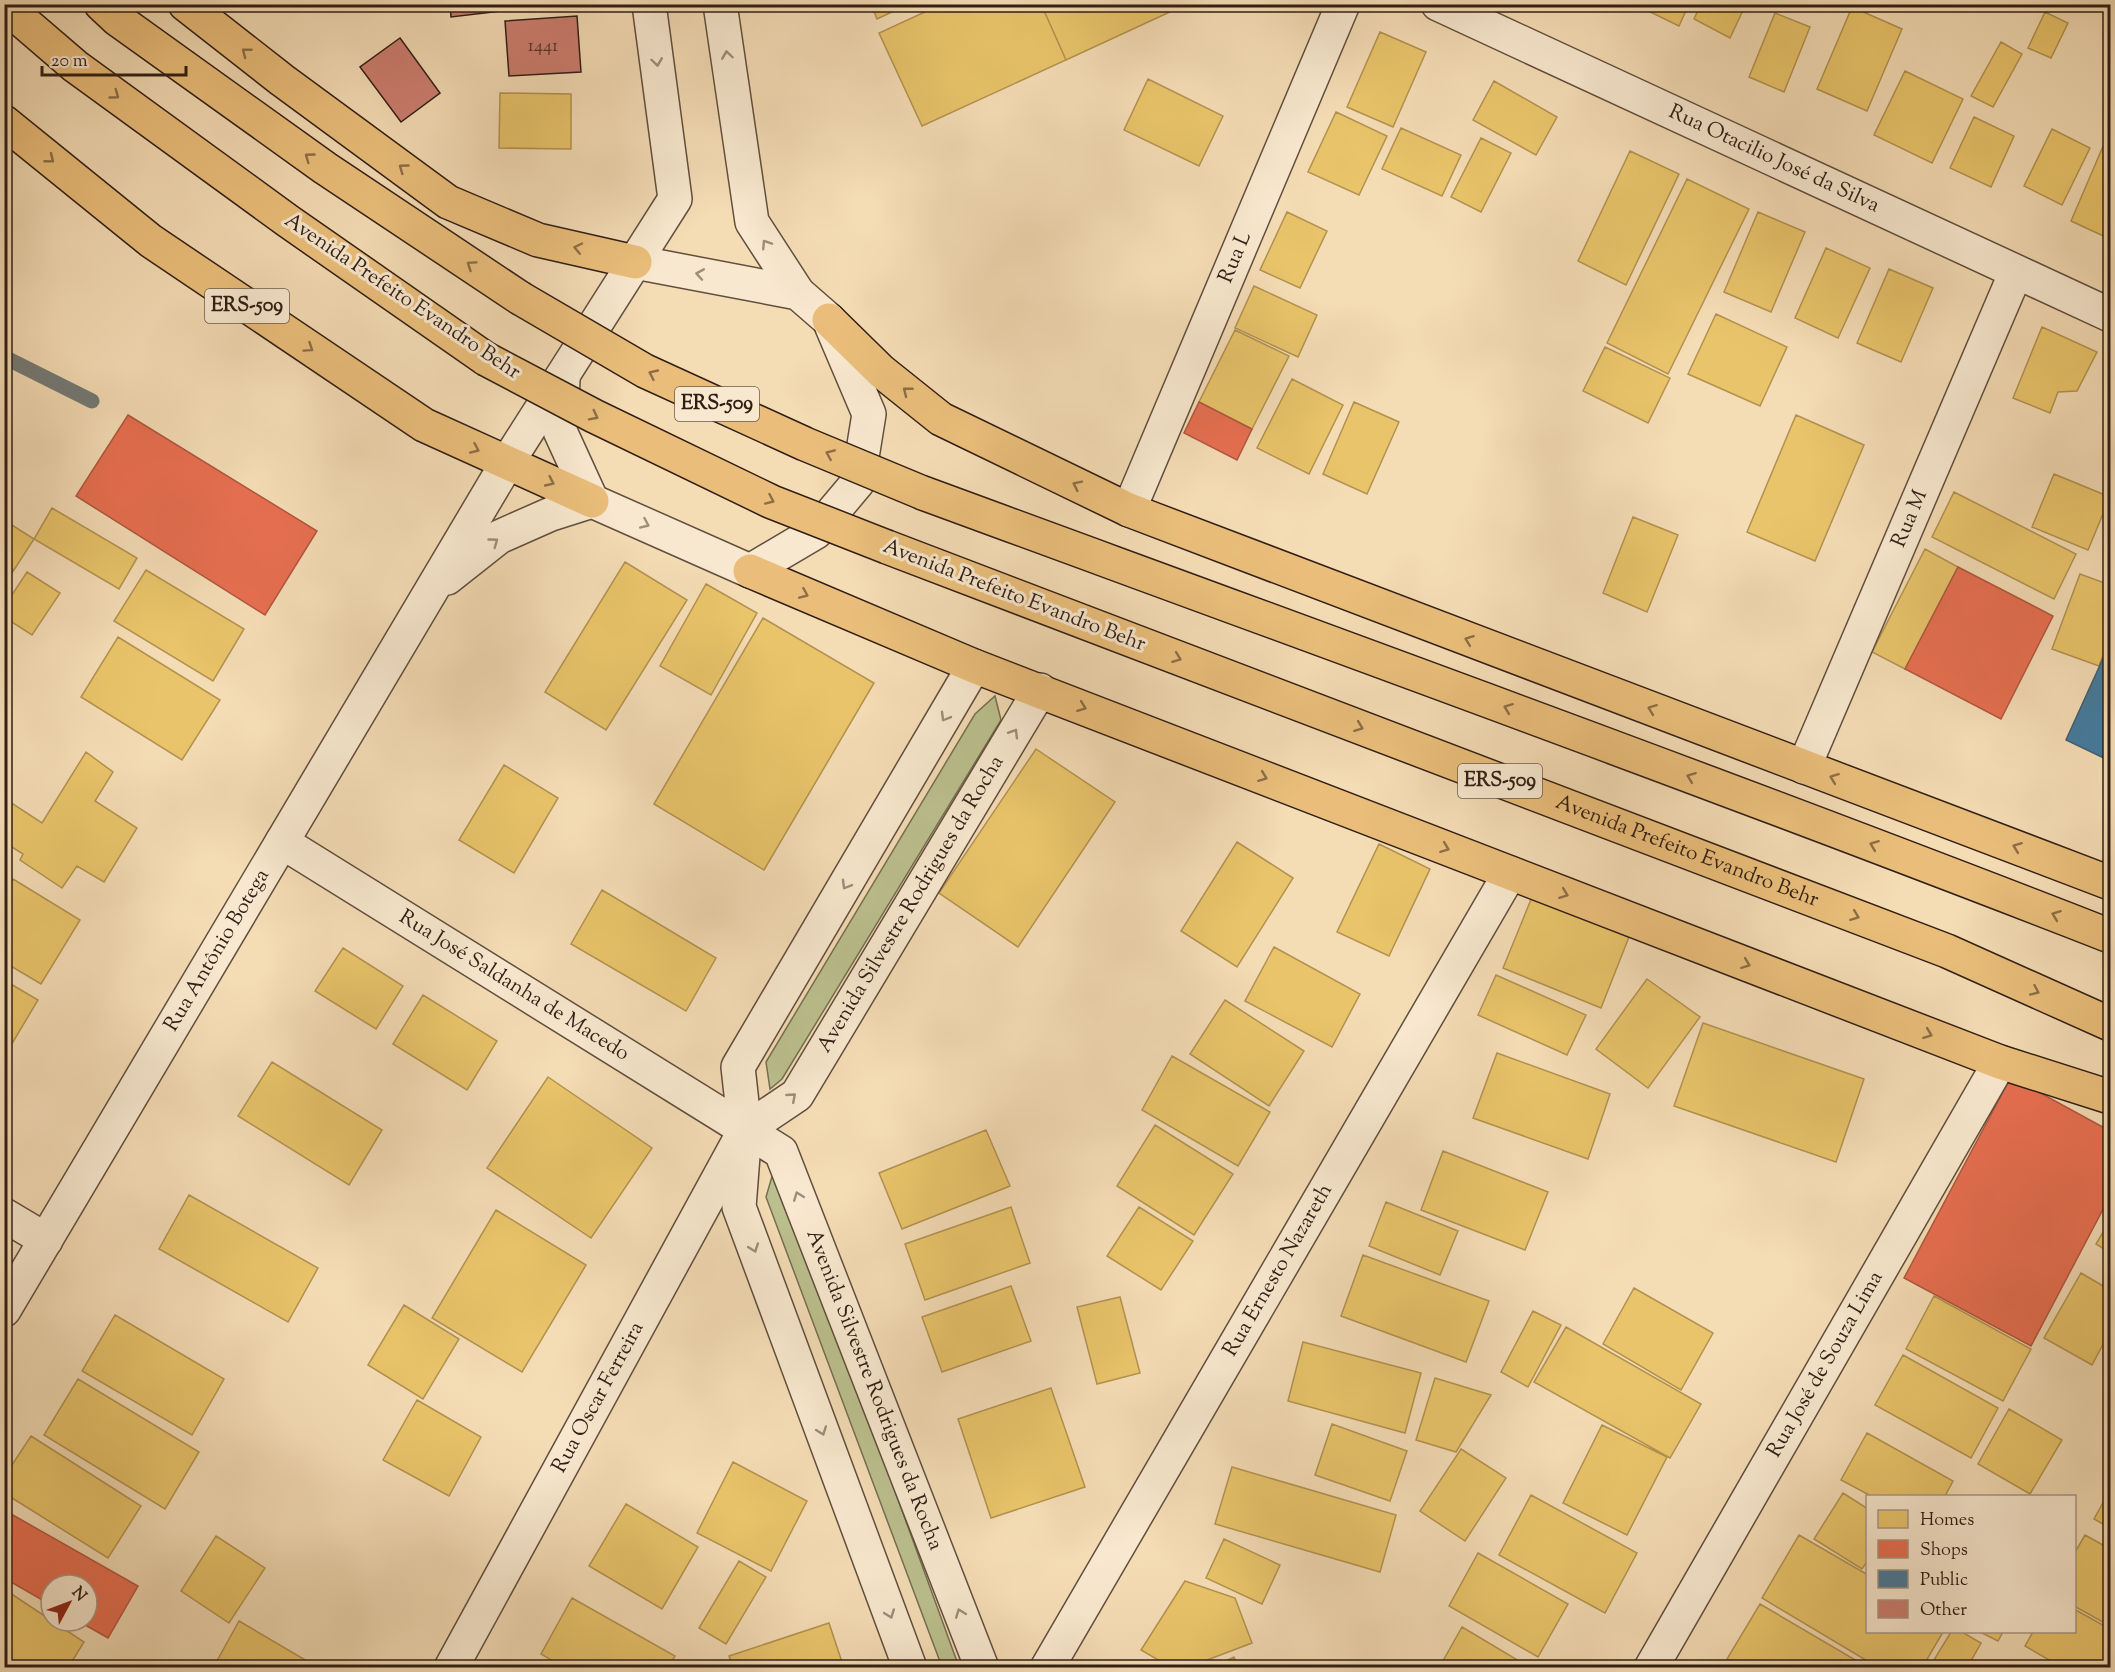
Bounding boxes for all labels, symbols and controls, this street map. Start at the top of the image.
house number: 1441 [528,34,558,60]
scale bar [42,39,186,77]
text: 20 m [51,49,88,75]
one-way arrow [242,49,253,60]
one-way arrow [722,50,734,59]
one-way arrow [650,58,662,67]
one-way arrow [108,88,119,99]
street label: Rua Otacilio José da Silva [1663,98,1884,221]
one-way arrow [43,151,54,162]
one-way arrow [305,153,316,164]
one-way arrow [398,165,409,176]
street label: Avenida Prefeito Evandro Behr [278,207,526,388]
street label: Rua L [1212,227,1260,288]
one-way arrow [762,239,773,250]
one-way arrow [573,242,583,255]
one-way arrow [467,261,477,273]
one-way arrow [695,268,705,281]
road number: ERS-509 [205,289,289,323]
one-way arrow [302,341,313,352]
one-way arrow [648,370,659,382]
road number: ERS-509 [675,387,759,421]
one-way arrow [902,388,913,399]
one-way arrow [588,408,599,420]
one-way arrow [469,441,480,453]
one-way arrow [826,449,837,461]
one-way arrow [543,474,554,486]
one-way arrow [1072,480,1083,492]
street label: Rua M [1885,485,1936,552]
one-way arrow [763,493,774,505]
one-way arrow [639,517,650,529]
street label: Avenida Prefeito Evandro Behr [878,532,1150,660]
one-way arrow [487,538,498,549]
one-way arrow [797,587,808,599]
one-way arrow [1465,634,1475,647]
one-way arrow [1171,650,1181,663]
one-way arrow [1076,699,1086,712]
one-way arrow [1504,703,1514,716]
one-way arrow [1647,704,1658,716]
one-way arrow [940,711,952,721]
one-way arrow [1353,720,1364,732]
one-way arrow [1007,729,1018,739]
street label: Avenida Silvestre Rodrigues da Rocha [810,750,1012,1059]
road number: ERS-509 [1458,764,1542,798]
one-way arrow [1257,770,1268,782]
one-way arrow [1686,771,1697,784]
one-way arrow [1829,773,1840,785]
street label: Avenida Prefeito Evandro Behr [1551,788,1823,916]
one-way arrow [1869,840,1880,852]
one-way arrow [1439,841,1450,853]
one-way arrow [2012,842,2023,854]
street label: Rua Antônio Botega [157,863,278,1038]
one-way arrow [841,879,853,889]
one-way arrow [1558,887,1569,899]
street label: Rua José Saldanha de Macedo [393,903,635,1069]
one-way arrow [1849,909,1860,922]
one-way arrow [2051,909,2062,922]
one-way arrow [1740,957,1751,969]
one-way arrow [2029,983,2040,995]
one-way arrow [1922,1027,1933,1040]
one-way arrow [786,1093,797,1104]
street label: Rua Ernesto Nazareth [1216,1178,1341,1363]
one-way arrow [793,1192,805,1203]
street label: Avenida Silvestre Rodrigues da Rocha [798,1225,950,1555]
one-way arrow [747,1242,760,1253]
street label: Rua José de Souza Lima [1760,1266,1891,1464]
street label: Rua Oscar Ferreira [545,1316,652,1479]
one-way arrow [815,1425,828,1436]
legend [1866,1495,2076,1633]
text: Homes [1920,1508,1974,1534]
text: Shops [1920,1538,1968,1564]
text: Public [1920,1568,1968,1594]
north arrow [39,1573,99,1633]
text: N [66,1582,91,1607]
text: Other [1920,1598,1967,1624]
one-way arrow [883,1608,896,1619]
one-way arrow [955,1608,968,1619]

